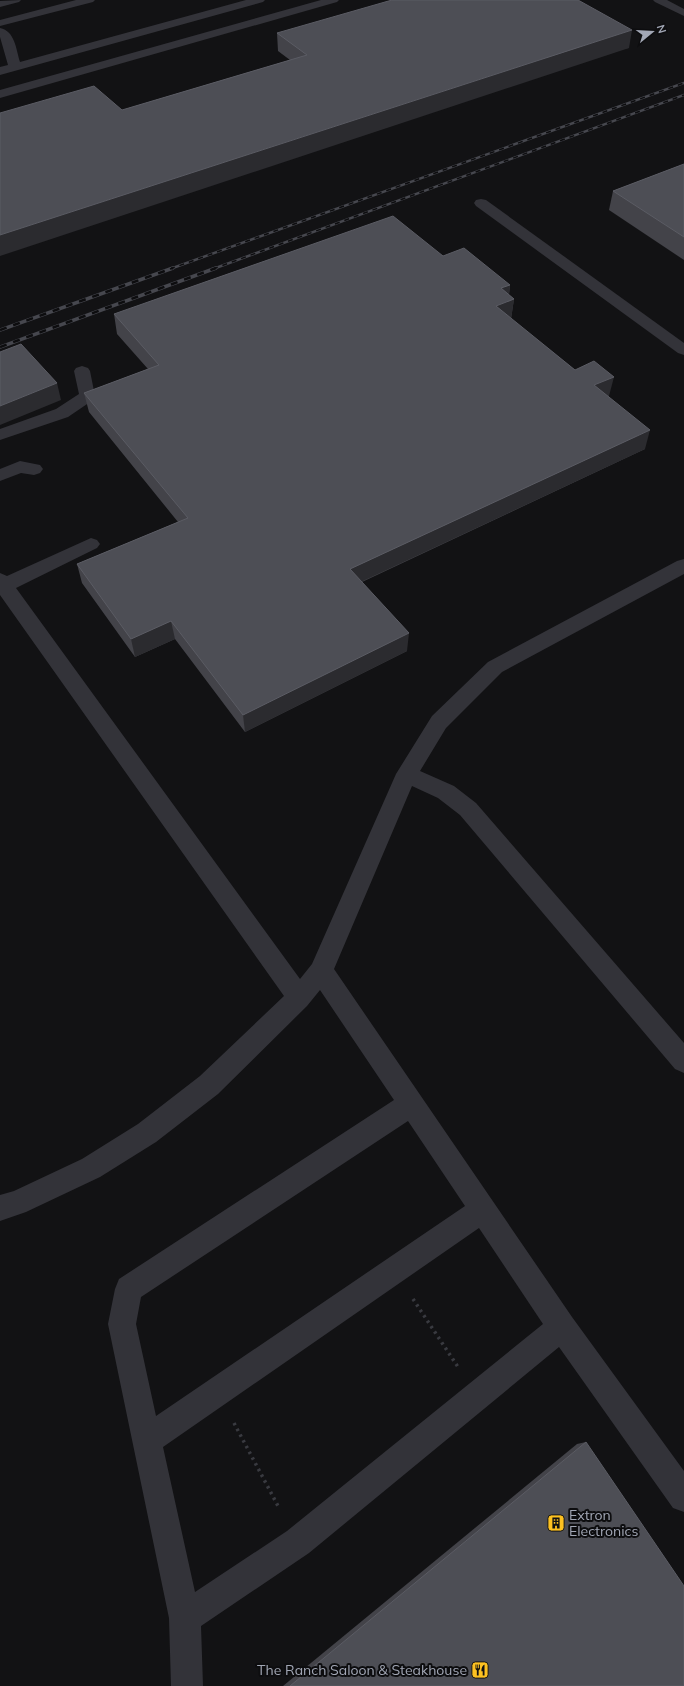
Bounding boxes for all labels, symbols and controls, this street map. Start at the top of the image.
north arrow [632,12,672,52]
text: N [654,23,669,35]
place label: Extron Electronics [569,1506,638,1540]
building icon: Extron Electronics [546,1513,566,1533]
restaurant icon: The Ranch Saloon & Steakhouse [470,1660,490,1680]
place label: The Ranch Saloon & Steakhouse [257,1661,467,1679]

